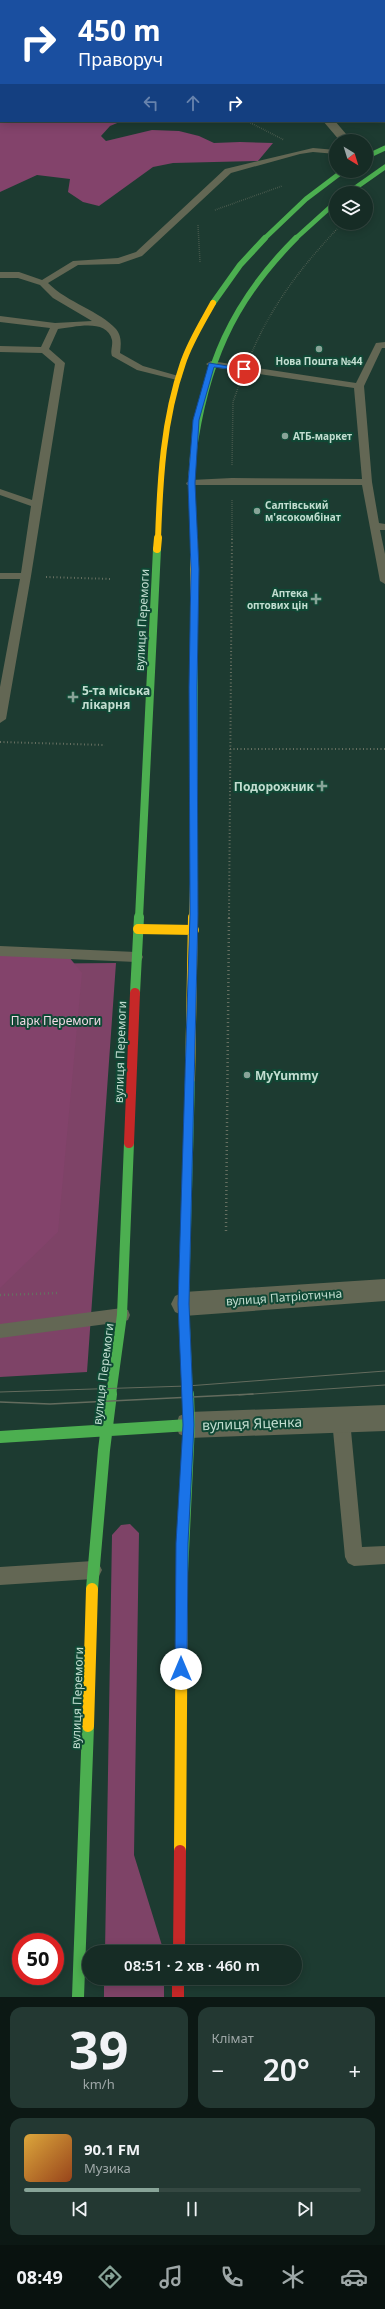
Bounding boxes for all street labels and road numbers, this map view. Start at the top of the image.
street label: вулиця Перемоги [131,568,153,672]
street label: вулиця Перемоги [110,1001,130,1103]
street label: вулиця Патріотична [225,1284,343,1310]
street label: вулиця Перемоги [88,1322,118,1426]
street label: вулиця Яценка [202,1412,302,1434]
street label: вулиця Перемоги [67,1647,87,1749]

